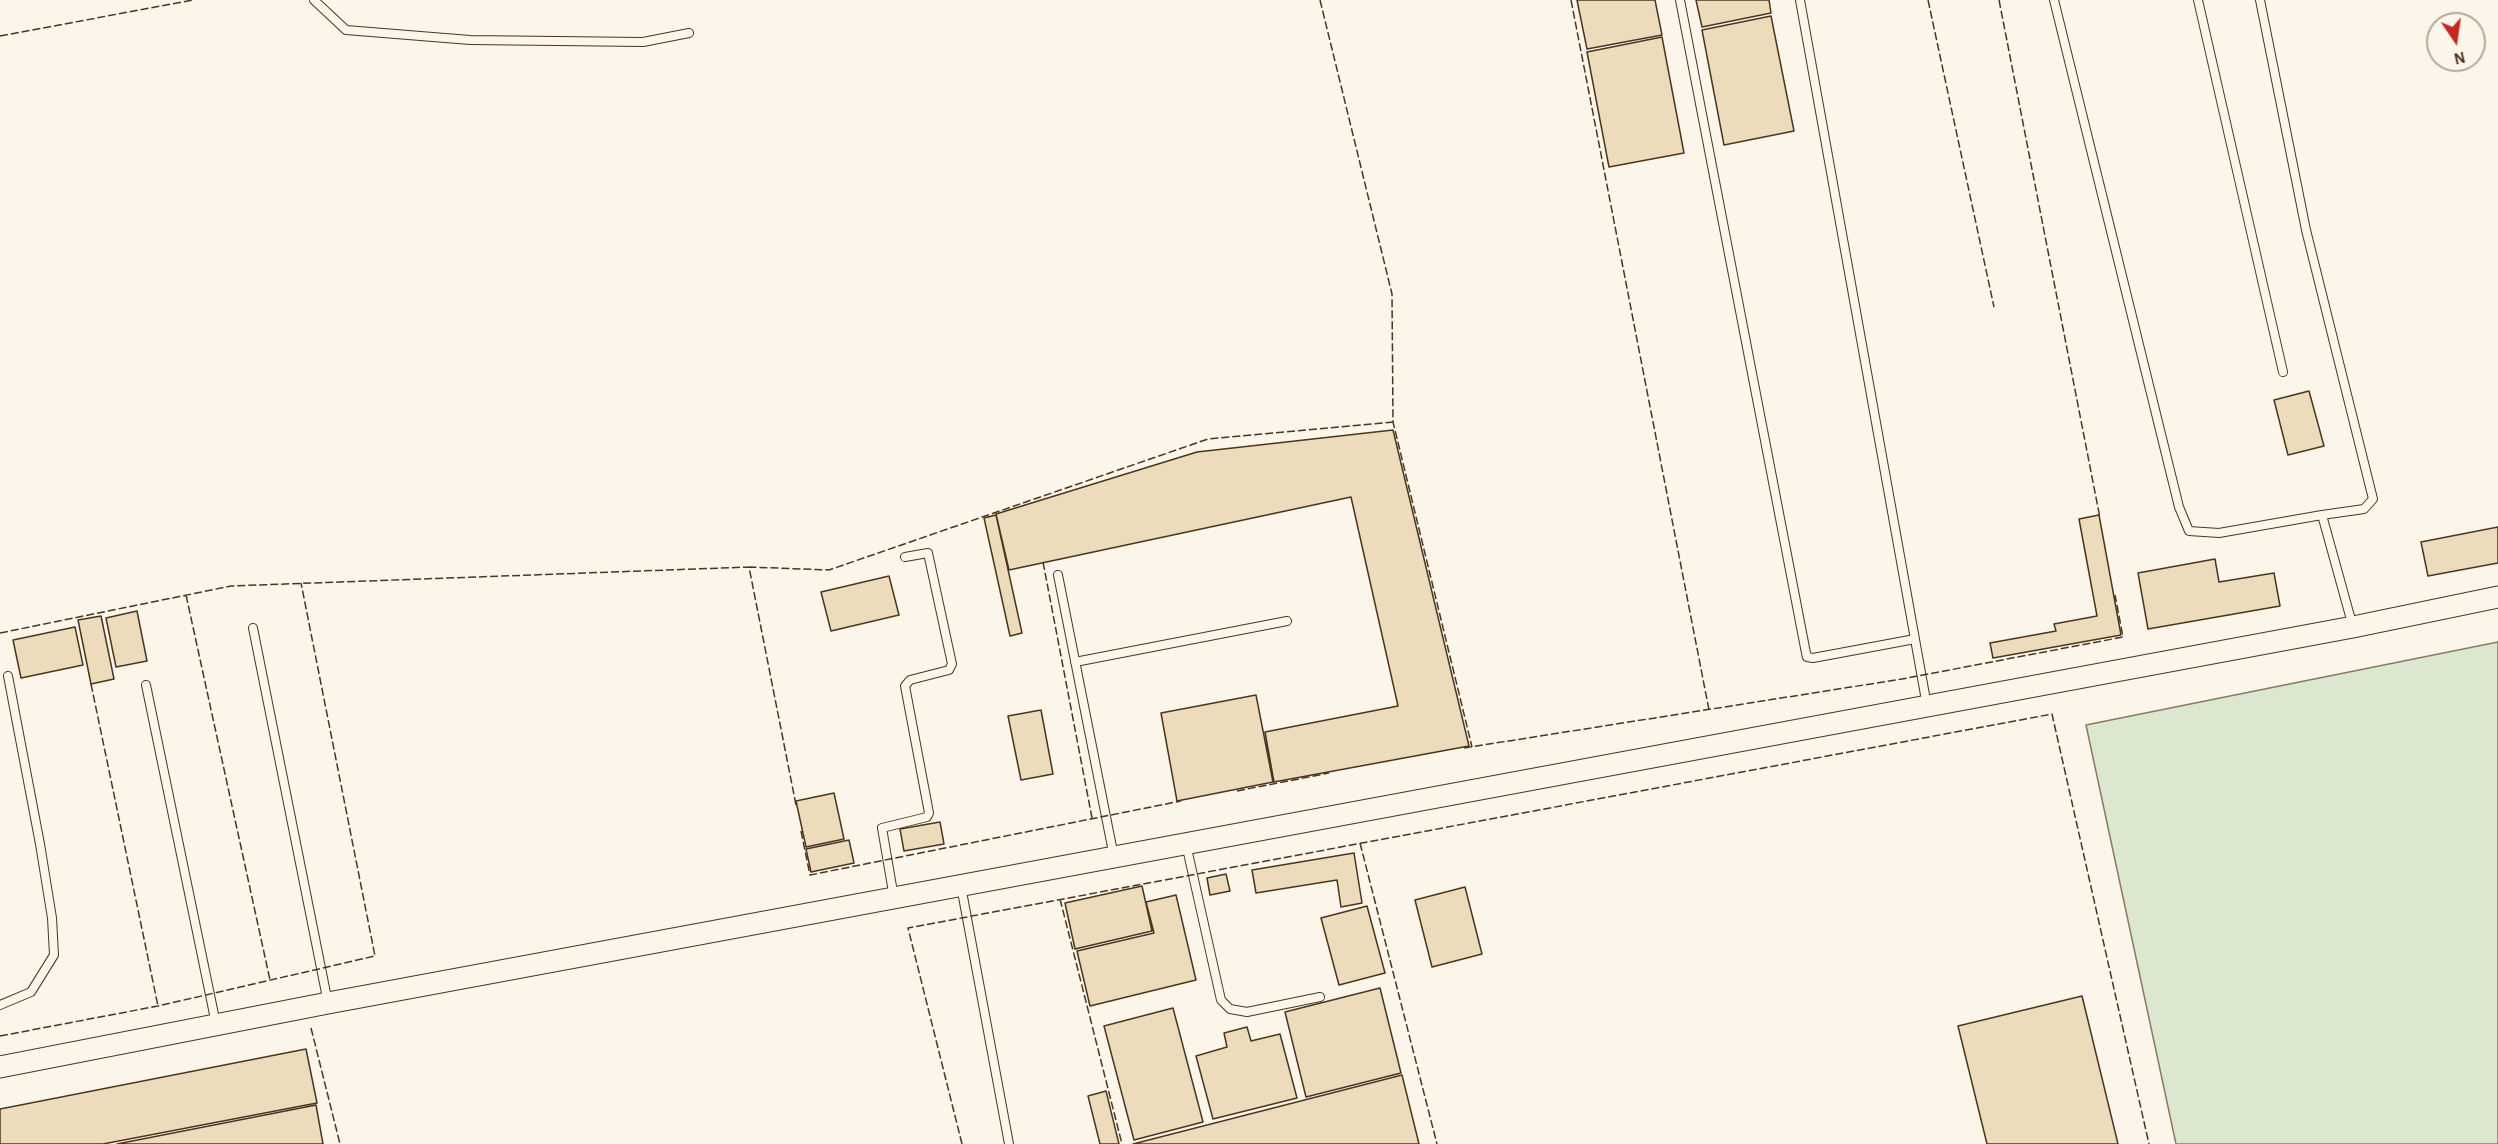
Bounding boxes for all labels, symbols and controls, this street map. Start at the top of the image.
north arrow [2426,12,2486,72]
text: N [2452,49,2467,67]

